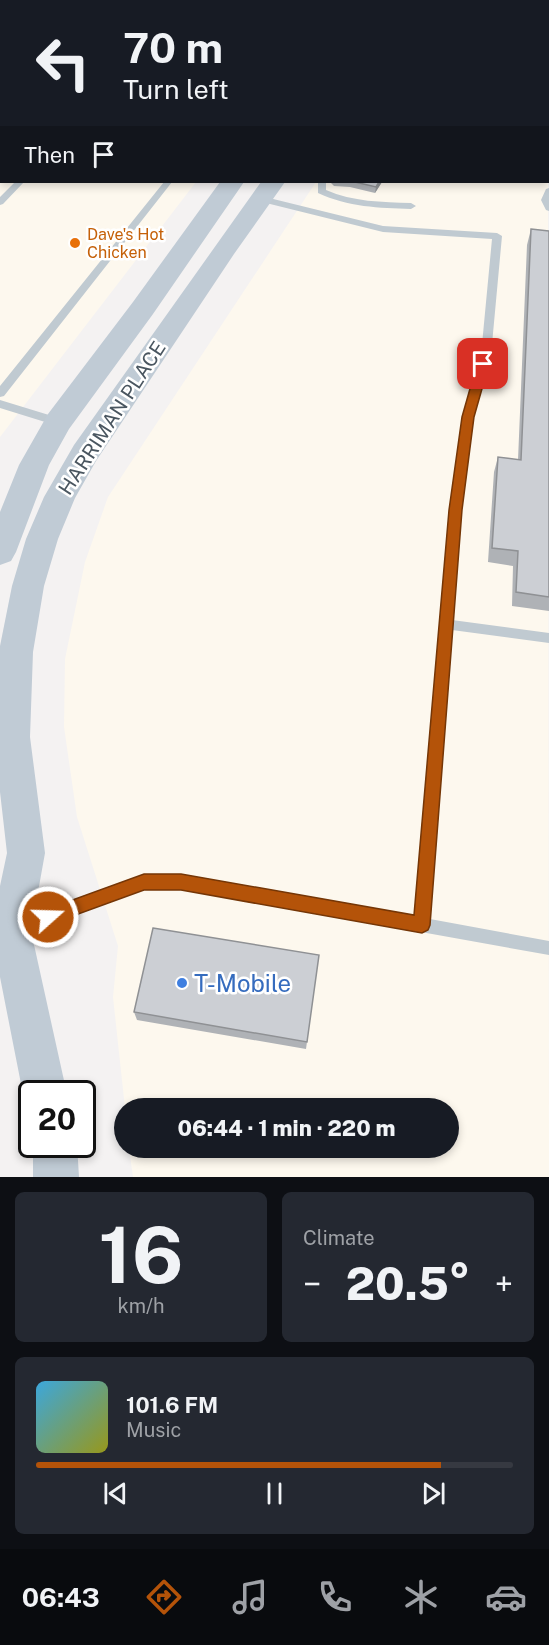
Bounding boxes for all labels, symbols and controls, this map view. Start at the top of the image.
text: 70 m [123,23,223,72]
icon: left [24,24,102,102]
text: Turn left [123,73,229,105]
icon: arrive [87,138,120,171]
text: Then [24,142,75,168]
place label: Dave's Hot Chicken [87,225,164,262]
marker: Dave's Hot Chicken [68,236,82,250]
street label: HARRIMAN PLACE [53,337,171,499]
pin [457,338,508,389]
icon: arrive [466,347,499,380]
position arrow [16,885,80,949]
place label: T-Mobile [194,969,291,997]
marker: T-Mobile [175,976,189,990]
speed limit sign: 20 [18,1080,96,1158]
text: 06:44 · 1 min · 220 m [177,1115,396,1141]
text: 16 [99,1209,183,1301]
text: Climate [303,1226,375,1250]
text: 20.5° [346,1257,470,1310]
text: − [303,1265,321,1303]
text: + [495,1265,513,1303]
text: km/h [117,1294,165,1318]
text: 101.6 FM [126,1392,218,1418]
text: Music [126,1418,181,1442]
icon: previous [99,1477,132,1510]
icon: pause [258,1477,291,1510]
icon: next [417,1477,450,1510]
icon: directions [143,1576,185,1618]
icon: music [229,1576,271,1618]
icon: phone [314,1576,356,1618]
icon: climate [400,1576,442,1618]
icon: car [485,1576,527,1618]
text: 06:43 [22,1581,100,1613]

